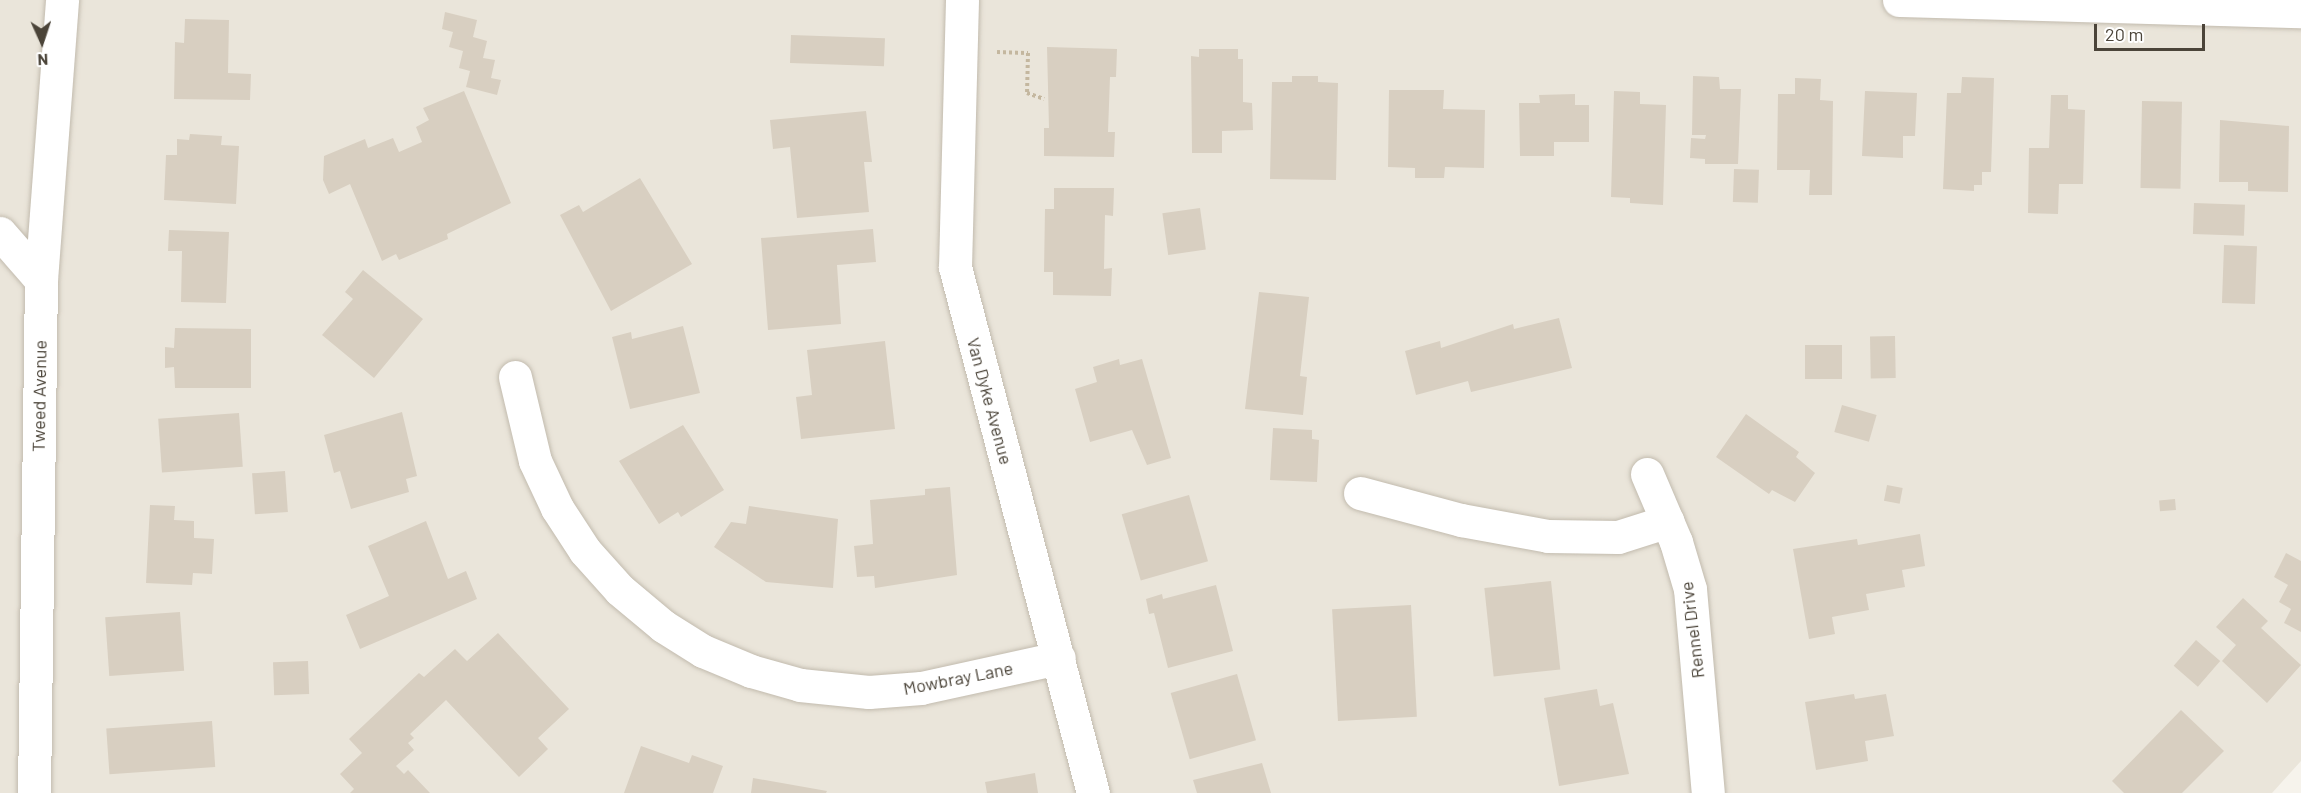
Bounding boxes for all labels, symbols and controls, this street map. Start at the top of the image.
north arrow [12,12,72,72]
scale bar [2097,12,2208,50]
text: 20 m [2105,23,2143,45]
text: N [37,51,49,70]
street label: Van Dyke Avenue [963,335,1017,467]
street label: Tweed Avenue [27,340,51,452]
street label: Rennel Drive [1675,580,1709,680]
street label: Mowbray Lane [901,657,1015,699]

